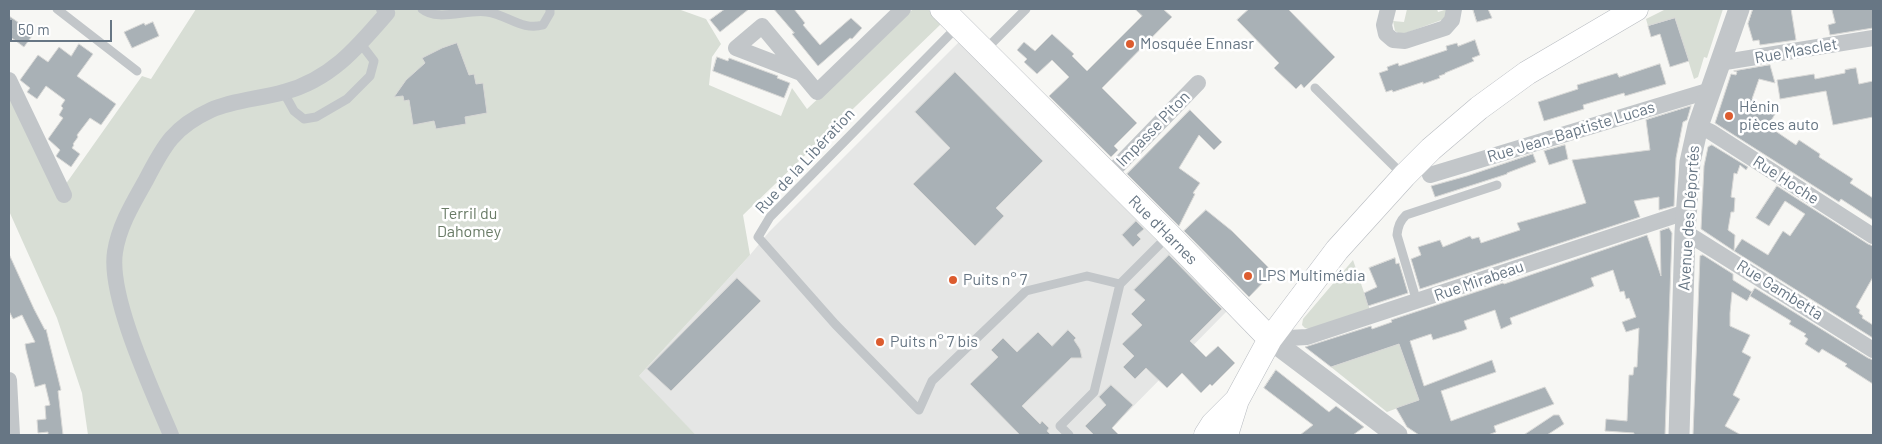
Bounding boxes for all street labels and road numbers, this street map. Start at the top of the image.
street label: Rue Masclet [1753,34,1839,68]
street label: Impasse Piton [1112,87,1194,171]
street label: Rue Jean-Baptiste Lucas [1485,97,1657,167]
street label: Rue de la Libération [751,104,859,218]
street label: Avenue des Déportés [1674,145,1704,291]
street label: Rue Hoche [1749,152,1823,208]
street label: Rue d'Harnes [1124,191,1202,269]
street label: Rue Gambetta [1733,256,1827,324]
street label: Rue Mirabeau [1432,257,1526,305]

